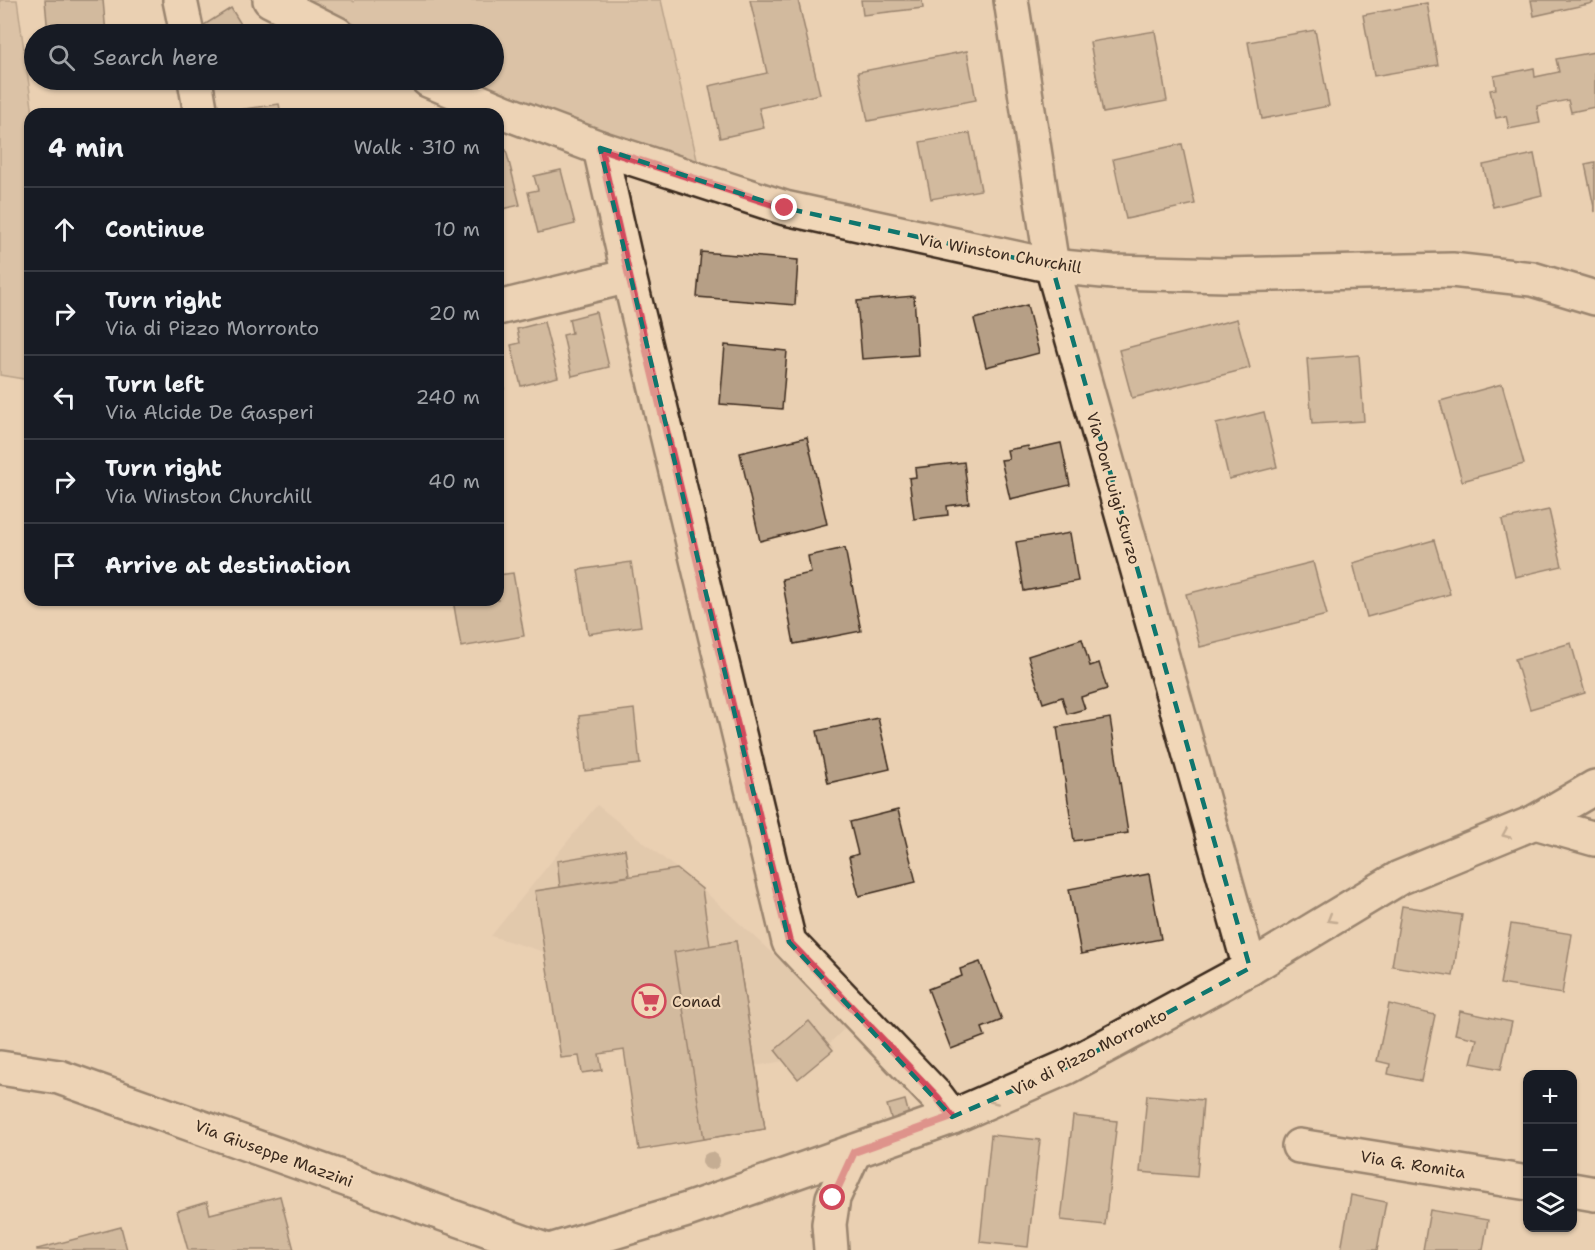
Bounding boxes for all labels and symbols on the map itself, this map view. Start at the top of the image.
route end [771,194,797,220]
street label: Via Winston Churchill [917,229,1083,278]
street label: Via Don Luigi Sturzo [1082,410,1145,567]
one-way arrow [1501,827,1512,839]
one-way arrow [1327,912,1337,924]
supermarket icon: Conad [631,983,667,1019]
place label: Conad [672,991,721,1012]
street label: Via di Pizzo Morronto [1008,1004,1170,1101]
one-way arrow [988,1092,999,1104]
street label: Via Giuseppe Mazzini [192,1115,356,1192]
street label: Via G. Romita [1359,1146,1467,1183]
route start [819,1184,845,1210]

